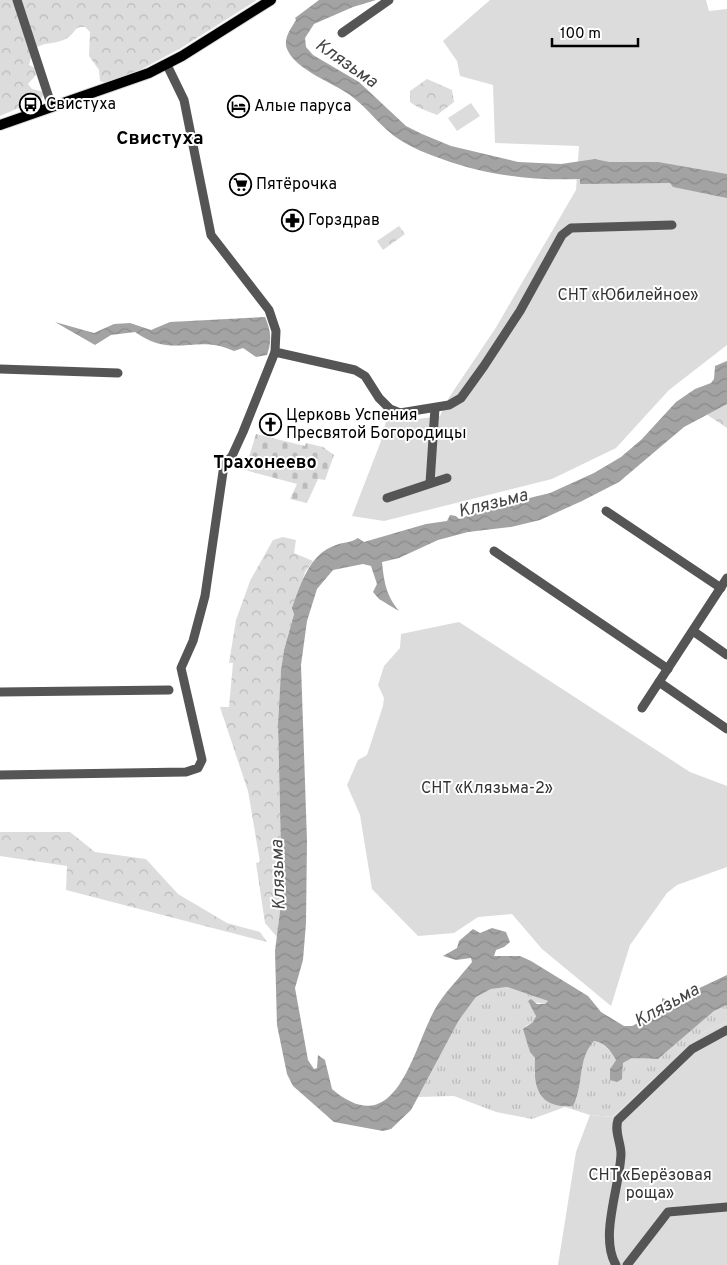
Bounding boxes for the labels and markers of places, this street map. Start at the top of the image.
bus stop icon: Свистуха [18,93,42,117]
place label: Свистуха [46,95,116,115]
hotel icon: Алые паруса [226,95,250,119]
place label: Алые паруса [254,97,352,117]
supermarket icon: Пятёрочка [228,173,252,197]
place label: Пятёрочка [256,175,337,195]
pharmacy icon: Горздрав [280,209,304,233]
place label: Горздрав [308,211,380,231]
place label: Церковь Успения Пресвятой Богородицы [286,406,466,444]
church icon: Церковь Успения Пресвятой Богородицы [258,413,282,437]

